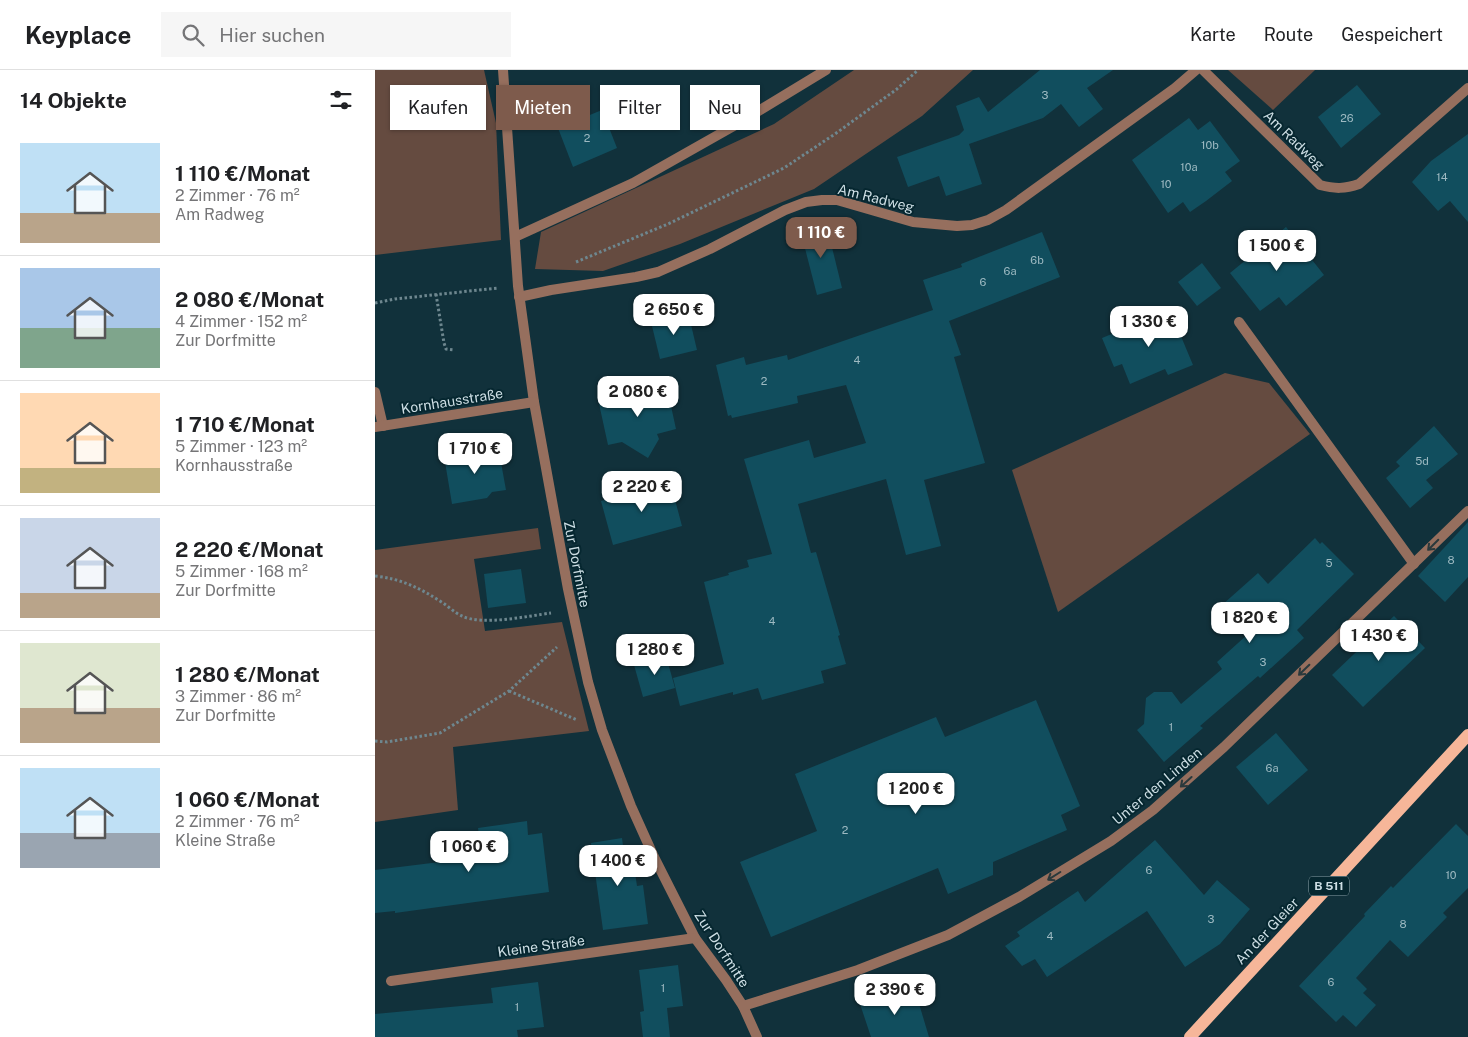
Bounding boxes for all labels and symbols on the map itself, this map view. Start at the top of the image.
house number: 3 [1042,89,1049,101]
street label: Am Radweg [1260,107,1328,173]
house number: 26 [1340,112,1354,124]
house number: 2 [584,132,591,144]
house number: 10b [1201,139,1219,151]
house number: 10a [1180,161,1198,173]
house number: 14 [1436,171,1448,183]
house number: 10 [1160,178,1172,190]
street label: Am Radweg [836,181,916,215]
pin: 1 110 € [775,216,867,259]
pin: 1 500 € [1231,230,1323,272]
house number: 6b [1030,254,1044,266]
house number: 6a [1004,265,1016,277]
house number: 6 [980,276,987,288]
pin: 2 650 € [628,294,720,336]
pin: 1 330 € [1103,306,1195,348]
house number: 4 [854,354,861,366]
house number: 2 [761,375,768,387]
pin: 2 080 € [592,376,684,418]
street label: Kornhausstraße [400,385,504,417]
pin: 1 710 € [429,432,521,475]
house number: 5d [1415,455,1429,467]
pin: 2 220 € [596,470,688,513]
street label: Zur Dorfmitte [561,519,593,609]
one-way arrow [1427,539,1440,551]
house number: 8 [1447,554,1455,566]
house number: 5 [1325,557,1333,569]
pin: 1 820 € [1204,602,1296,644]
house number: 4 [769,615,776,627]
pin: 1 430 € [1333,620,1425,662]
pin: 1 280 € [609,634,701,676]
house number: 3 [1260,656,1267,668]
one-way arrow [1297,664,1310,676]
house number: 1 [1169,721,1173,733]
street label: Unter den Linden [1109,744,1205,828]
house number: 6a [1266,762,1278,774]
pin: 1 200 € [870,772,962,815]
one-way arrow [1179,776,1192,787]
house number: 2 [842,824,849,836]
pin: 1 060 € [423,830,515,873]
pin: 1 400 € [572,844,664,887]
house number: 6 [1146,864,1153,876]
house number: 10 [1445,869,1457,881]
one-way arrow [1047,871,1061,881]
road number: B 511 [1309,876,1349,896]
street label: An der Gleier [1232,894,1302,968]
street label: Zur Dorfmitte [691,908,753,990]
house number: 3 [1208,913,1215,925]
house number: 8 [1399,918,1407,930]
house number: 4 [1047,930,1054,942]
street label: Kleine Straße [496,932,586,960]
pin: 2 390 € [849,974,941,1016]
house number: 6 [1328,976,1335,988]
house number: 1 [661,982,665,994]
house number: 1 [515,1001,519,1013]

